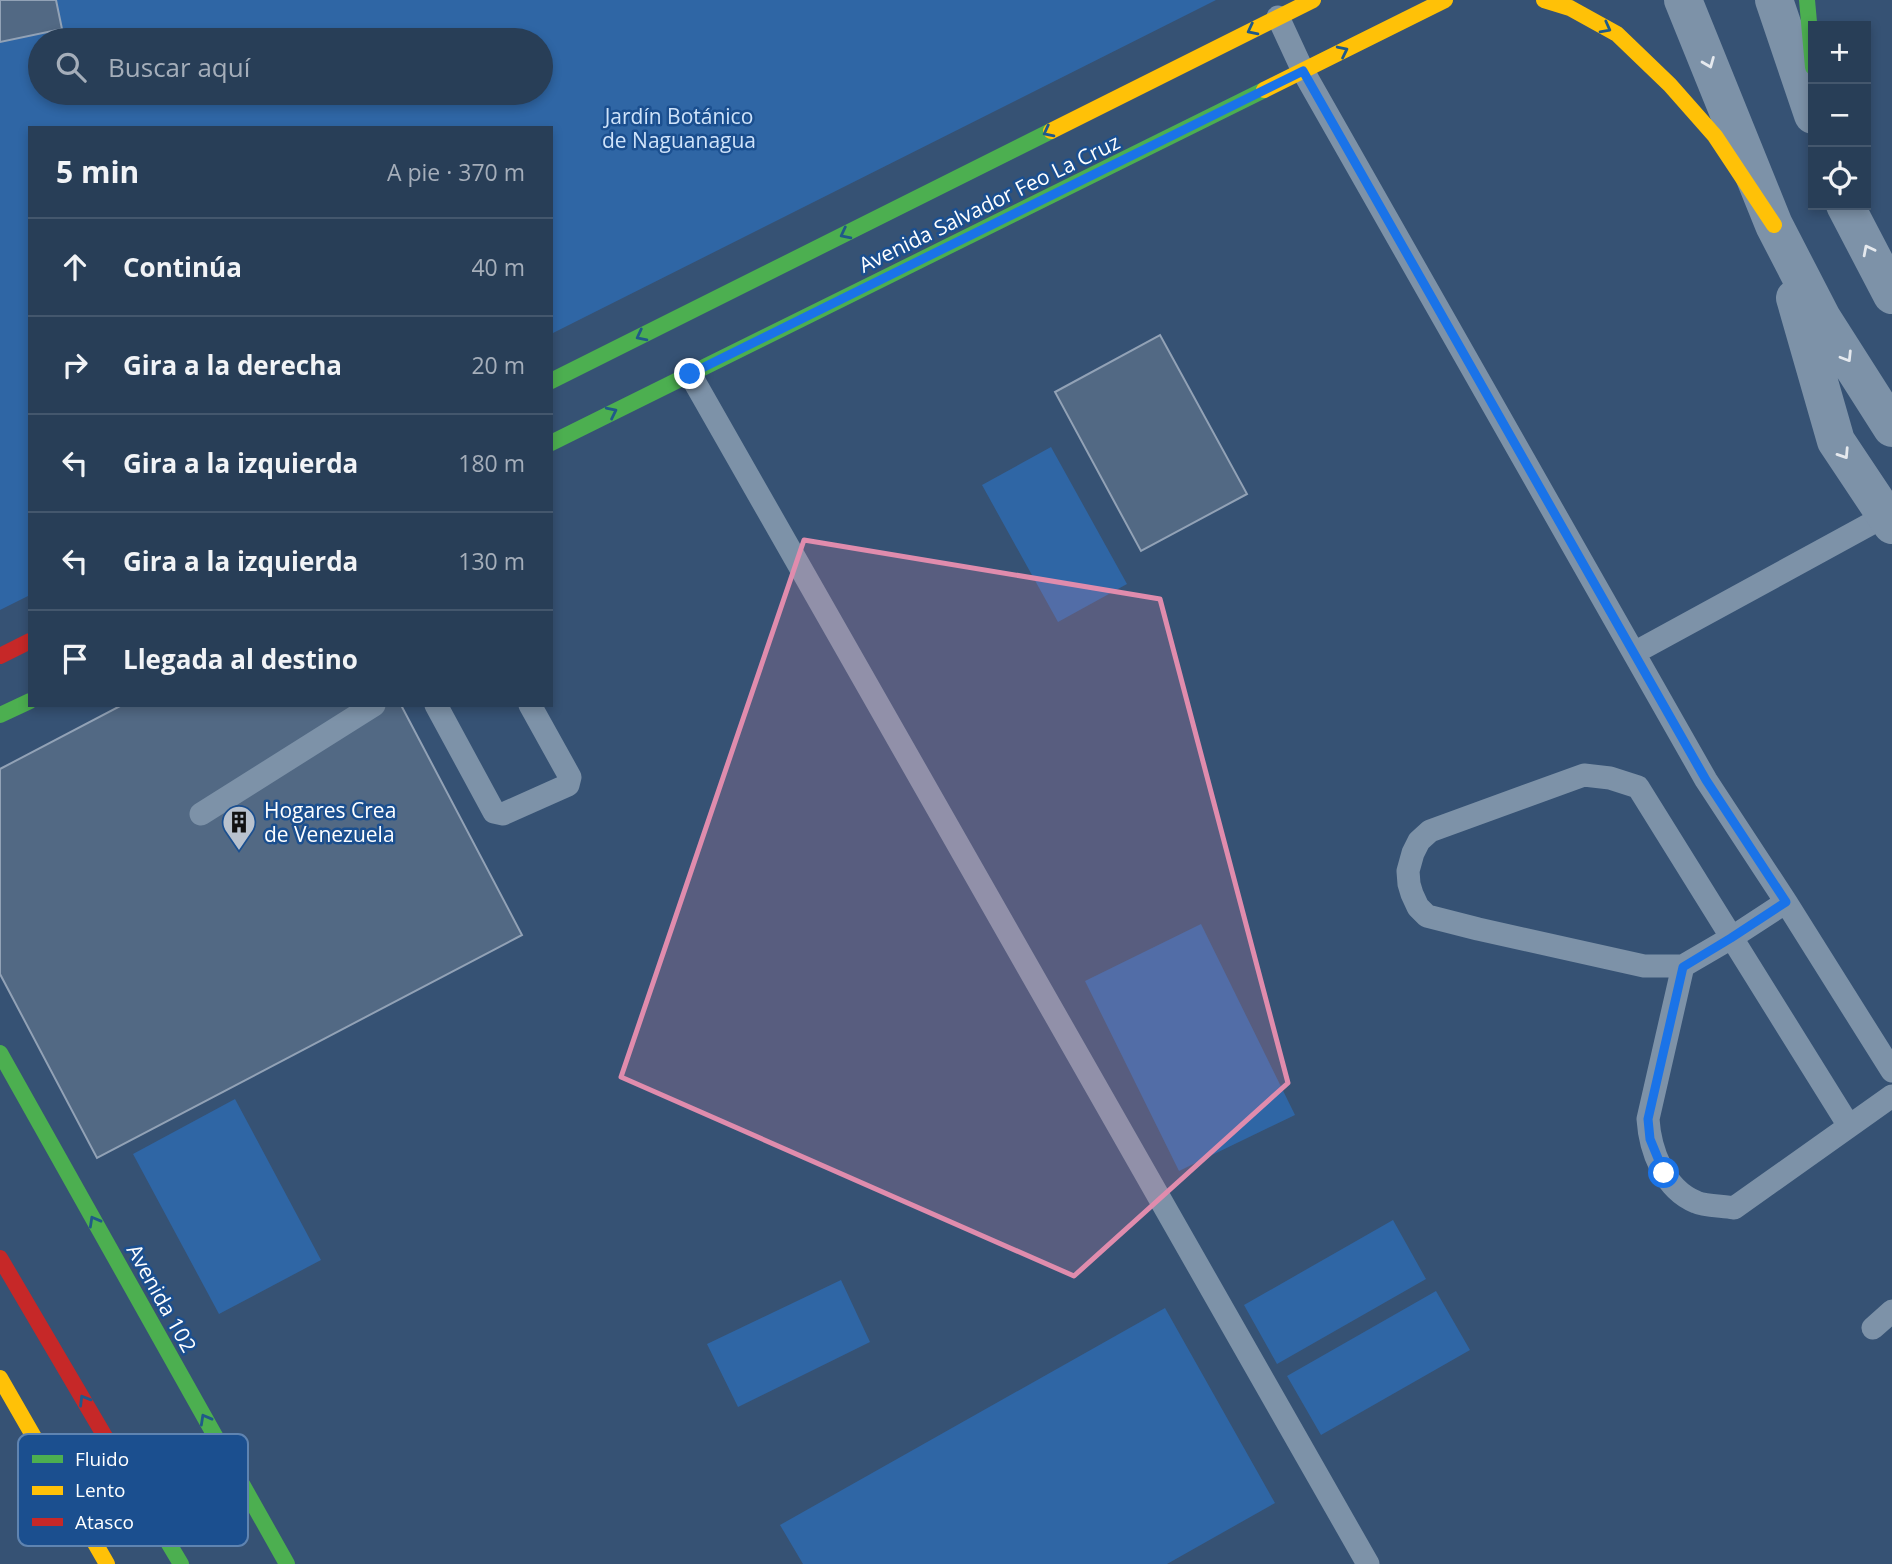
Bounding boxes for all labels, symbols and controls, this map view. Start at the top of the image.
one-way arrow [1599,20,1611,33]
map controls [1808,21,1871,210]
button: + [1808,21,1871,84]
one-way arrow [1247,22,1259,36]
search box [28,28,553,105]
one-way arrow [1336,45,1348,59]
icon: search [52,48,90,86]
text: Buscar aquí [108,49,250,85]
one-way arrow [1701,56,1715,69]
button: − [1808,84,1871,147]
park label: Jardín Botánico de Naguanagua [602,102,756,154]
one-way arrow [1043,124,1055,138]
street label: Avenida Salvador Feo La Cruz [854,127,1124,279]
button: locate [1808,147,1871,210]
text: 5 min [56,151,139,192]
text: A pie · 370 m [387,156,525,188]
one-way arrow [840,226,852,240]
one-way arrow [1863,245,1877,257]
icon: ahead [56,248,94,286]
text: Continúa [123,249,242,285]
text: 40 m [471,251,525,283]
one-way arrow [636,327,648,341]
icon: right [56,346,94,384]
text: Gira a la derecha [123,347,342,383]
text: 20 m [471,349,525,381]
one-way arrow [1839,350,1852,363]
route end [674,358,705,389]
one-way arrow [605,407,617,421]
icon: left [56,444,94,482]
text: Gira a la izquierda [123,445,358,481]
one-way arrow [1836,446,1849,459]
text: 180 m [458,447,525,479]
icon: left [56,542,94,580]
text: Gira a la izquierda [123,543,358,579]
text: 130 m [458,545,525,577]
icon: arrive [56,640,94,678]
text: Llegada al destino [123,641,358,677]
place label: Hogares Crea de Venezuela [264,796,396,848]
building icon: Hogares Crea de Venezuela [220,803,258,852]
route start [1648,1157,1679,1188]
one-way arrow [89,1215,102,1228]
street label: Avenida 102 [121,1239,203,1357]
one-way arrow [79,1394,92,1407]
one-way arrow [200,1414,213,1426]
legend [18,1434,248,1546]
text: Fluido [75,1446,129,1472]
text: Lento [75,1477,125,1503]
text: Atasco [75,1509,134,1535]

